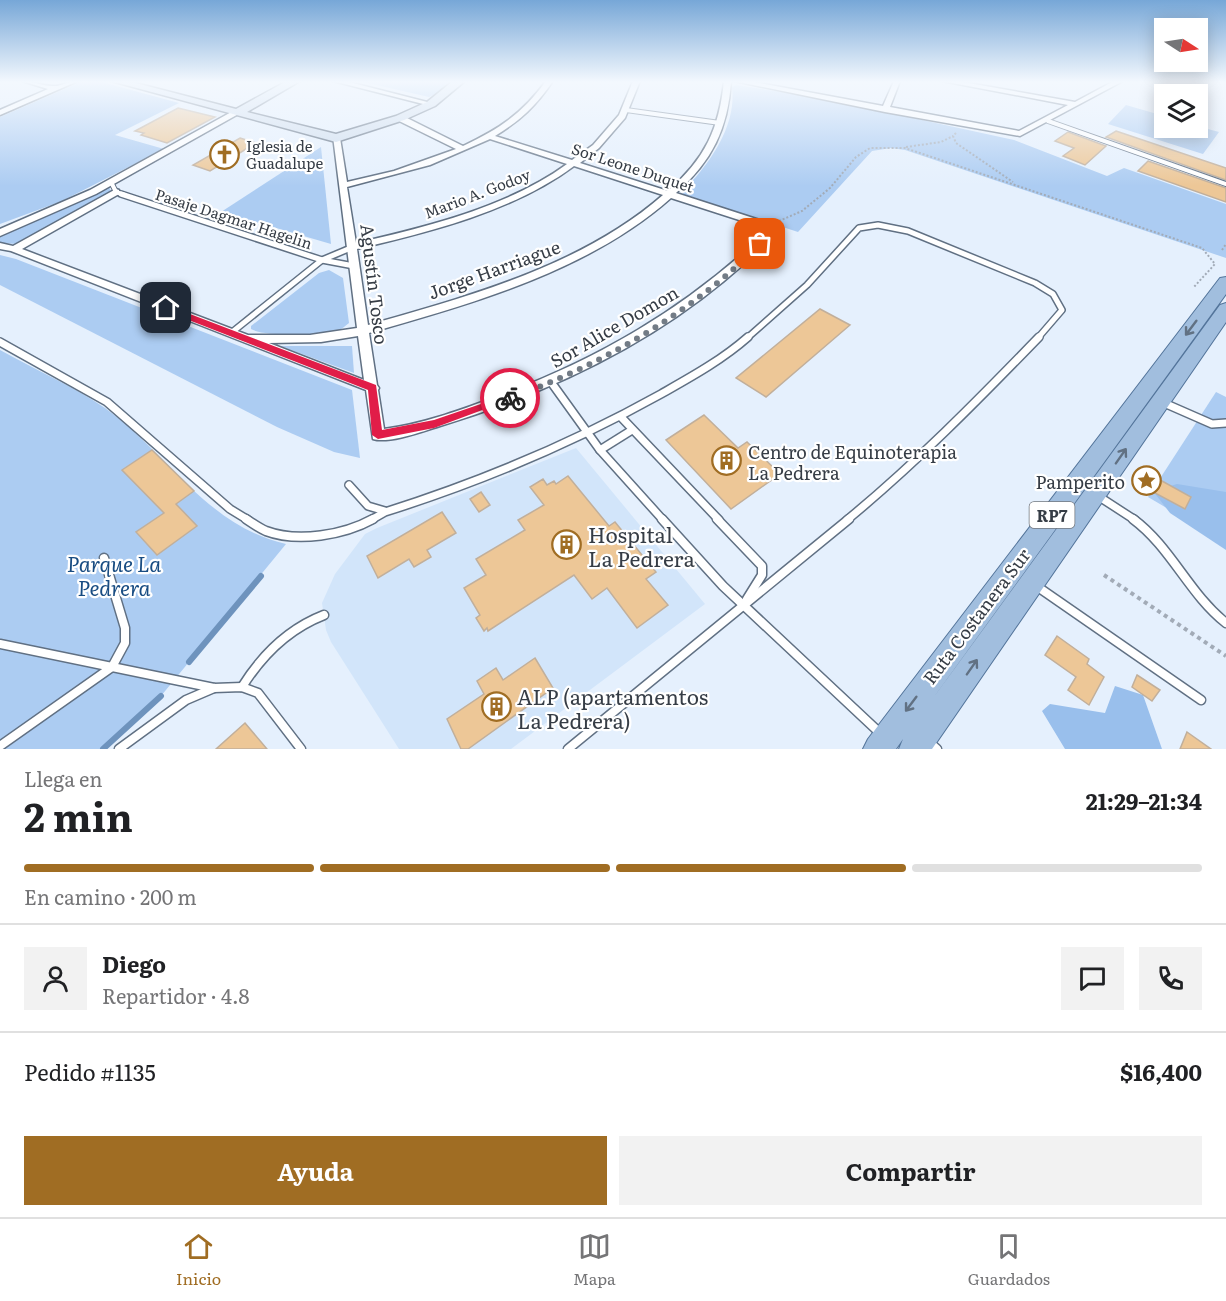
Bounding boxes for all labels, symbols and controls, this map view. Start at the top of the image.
north arrow [1154,18,1208,72]
map controls [1154,18,1208,138]
button: layers [1154,84,1208,138]
place label: Iglesia de Guadalupe [246,134,324,174]
street label: Sor Leone Duquet [569,136,697,198]
church icon: Iglesia de Guadalupe [209,138,241,170]
street label: Mario A. Godoy [421,162,534,224]
street label: Pasaje Dagmar Hagelin [153,182,315,254]
pin [734,218,785,269]
street label: Agustín Tosco [354,222,396,346]
icon: bag [743,227,776,260]
street label: Jorge Harriague [424,233,564,305]
street label: Sor Alice Domon [545,278,683,374]
pin [140,282,191,333]
icon: home [149,291,182,324]
one-way arrow [1185,320,1197,336]
courier [480,368,540,428]
icon: bike [494,382,527,415]
place label: Centro de Equinoterapia La Pedrera [748,438,957,486]
building icon: Centro de Equinoterapia La Pedrera [711,445,743,477]
one-way arrow [1115,449,1127,465]
place icon: Pamperito [1130,465,1162,497]
place label: Pamperito [1035,468,1125,495]
road number: RP7 [1030,502,1074,528]
place label: Hospital La Pedrera [588,518,696,573]
building icon: Hospital La Pedrera [551,529,583,561]
street label: Ruta Costanera Sur [916,542,1036,690]
park label: Parque La Pedrera [67,547,161,602]
one-way arrow [966,659,978,675]
place label: ALP (apartamentos La Pedrera) [517,680,708,735]
building icon: ALP (apartamentos La Pedrera) [480,691,512,723]
one-way arrow [905,695,918,711]
text: Llega en [24,763,102,793]
text: 21:29–21:34 [1086,784,1202,817]
text: 2 min [24,786,133,844]
text: En camino · 200 m [24,881,197,911]
button: person [24,947,87,1010]
text: Diego [102,947,166,980]
button: chat [1061,947,1124,1010]
button: phone [1139,947,1202,1010]
text: Repartidor · 4.8 [102,980,250,1010]
text: Pedido #1135 [24,1055,156,1088]
text: $16,400 [1120,1055,1202,1088]
button: Ayuda [24,1136,607,1205]
button: Compartir [619,1136,1202,1205]
tab: Inicio [176,1230,221,1290]
tab: Mapa [573,1230,616,1290]
tab: Guardados [968,1230,1050,1290]

